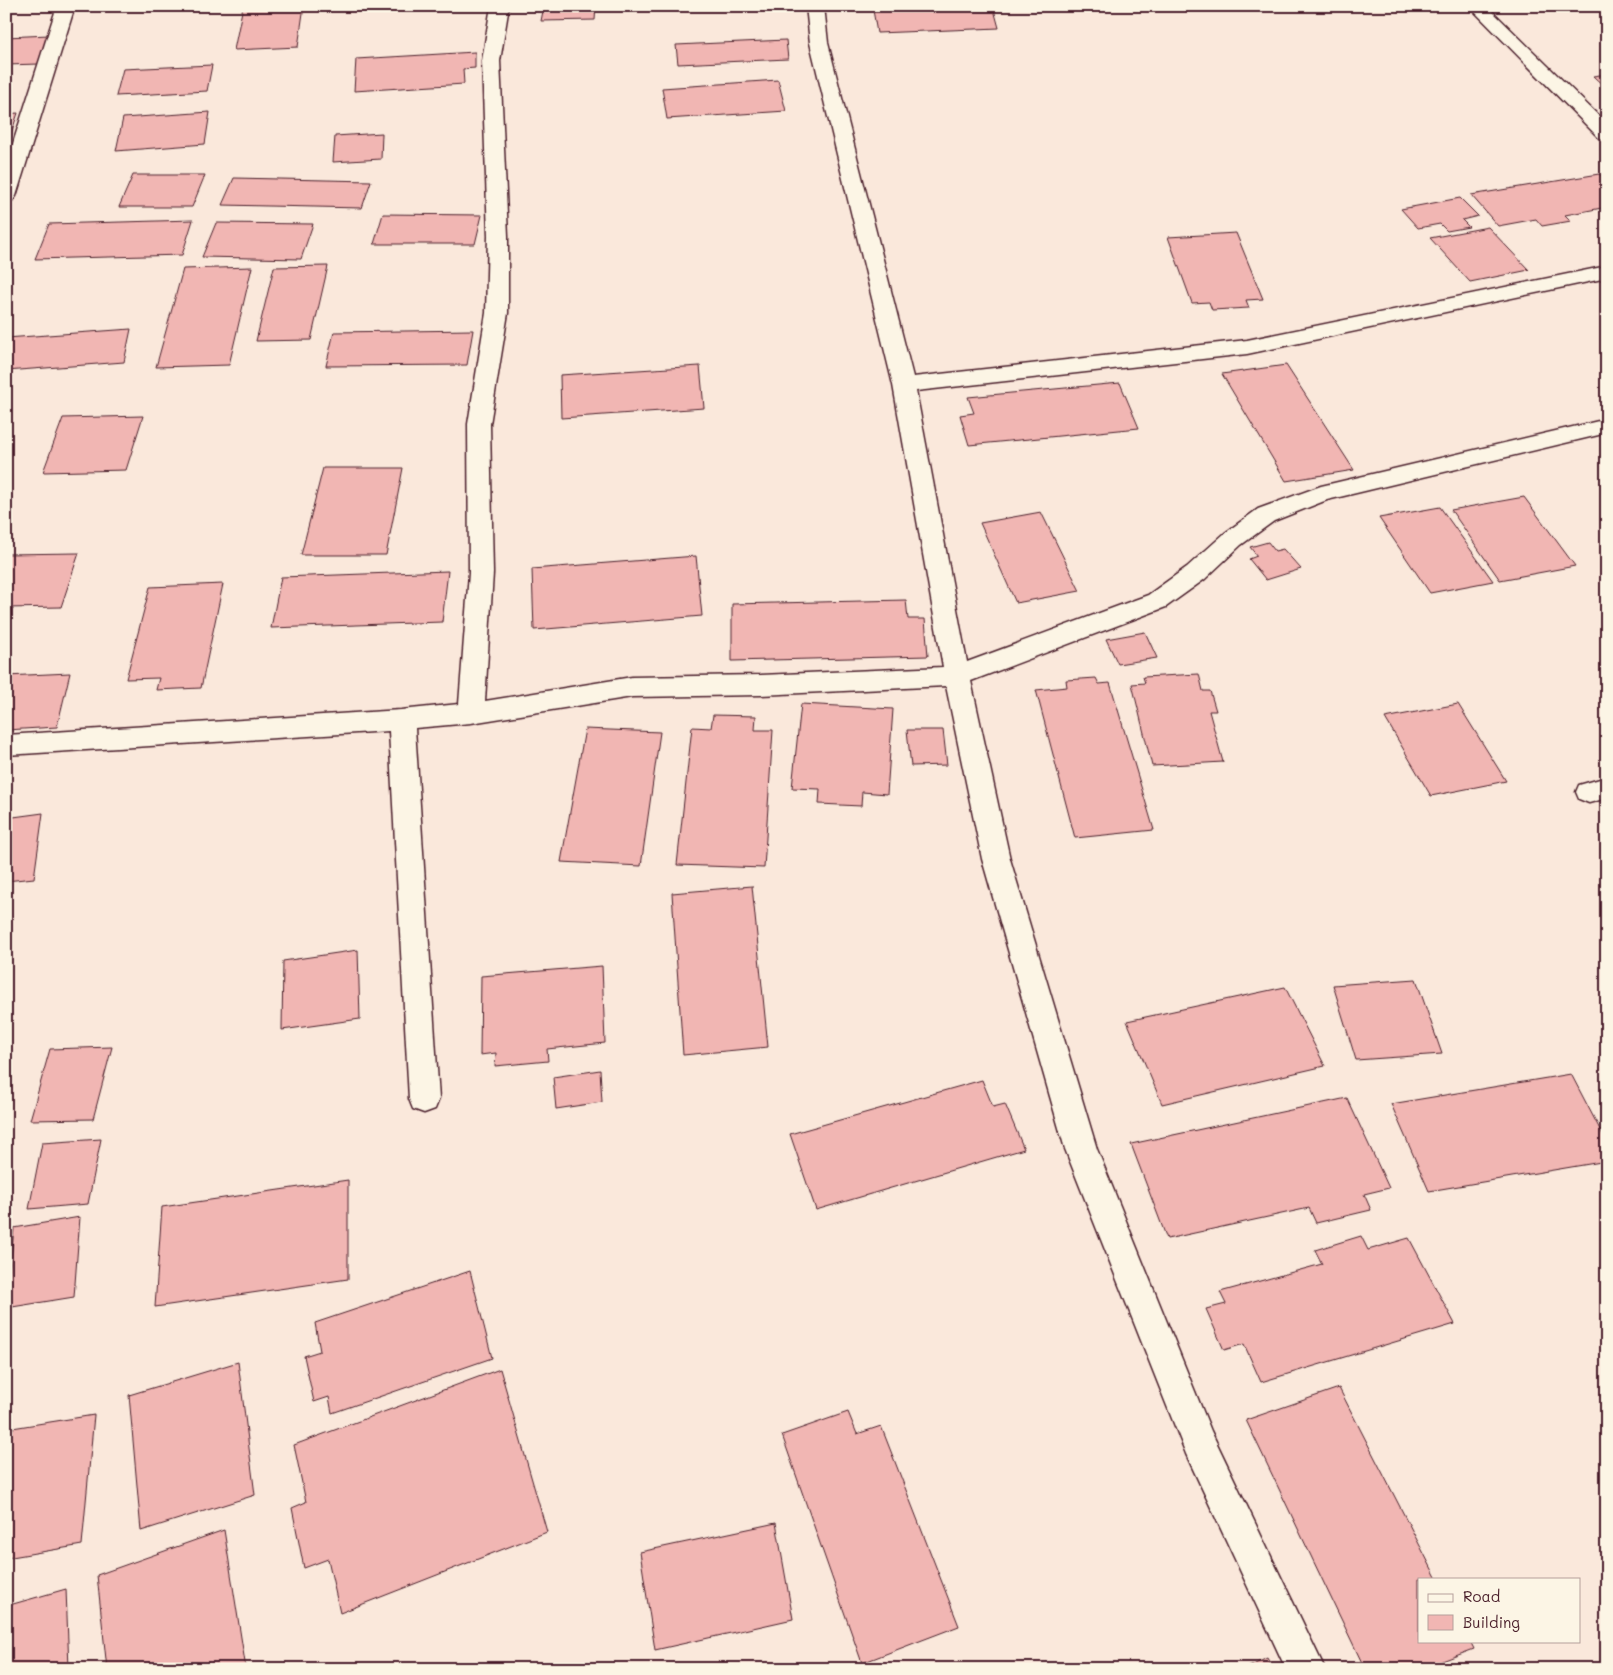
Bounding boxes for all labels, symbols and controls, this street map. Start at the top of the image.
legend [1418,1578,1580,1642]
text: Road [1463,1586,1500,1606]
text: Building [1463,1612,1520,1632]

